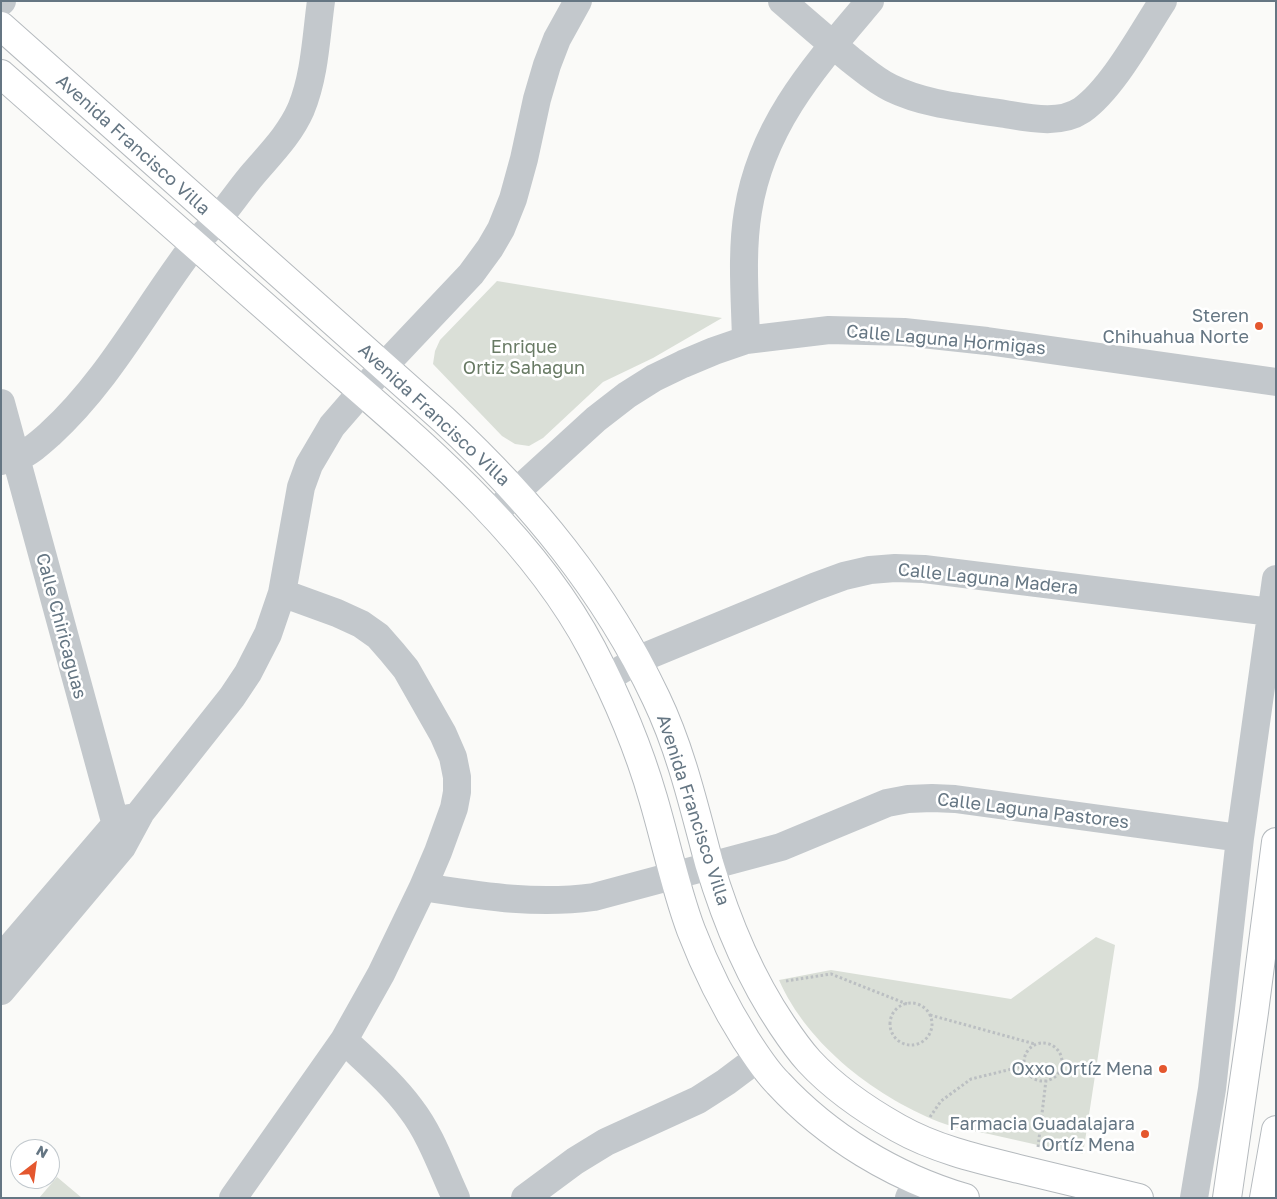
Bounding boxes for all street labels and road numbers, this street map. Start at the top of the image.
street label: Avenida Francisco Villa [52,70,214,220]
street label: Calle Laguna Hormigas [845,321,1047,359]
street label: Avenida Francisco Villa [354,339,514,491]
street label: Calle Chiricaguas [31,551,91,701]
street label: Calle Laguna Madera [897,559,1079,599]
street label: Avenida Francisco Villa [652,712,734,908]
street label: Calle Laguna Pastores [936,789,1130,833]

